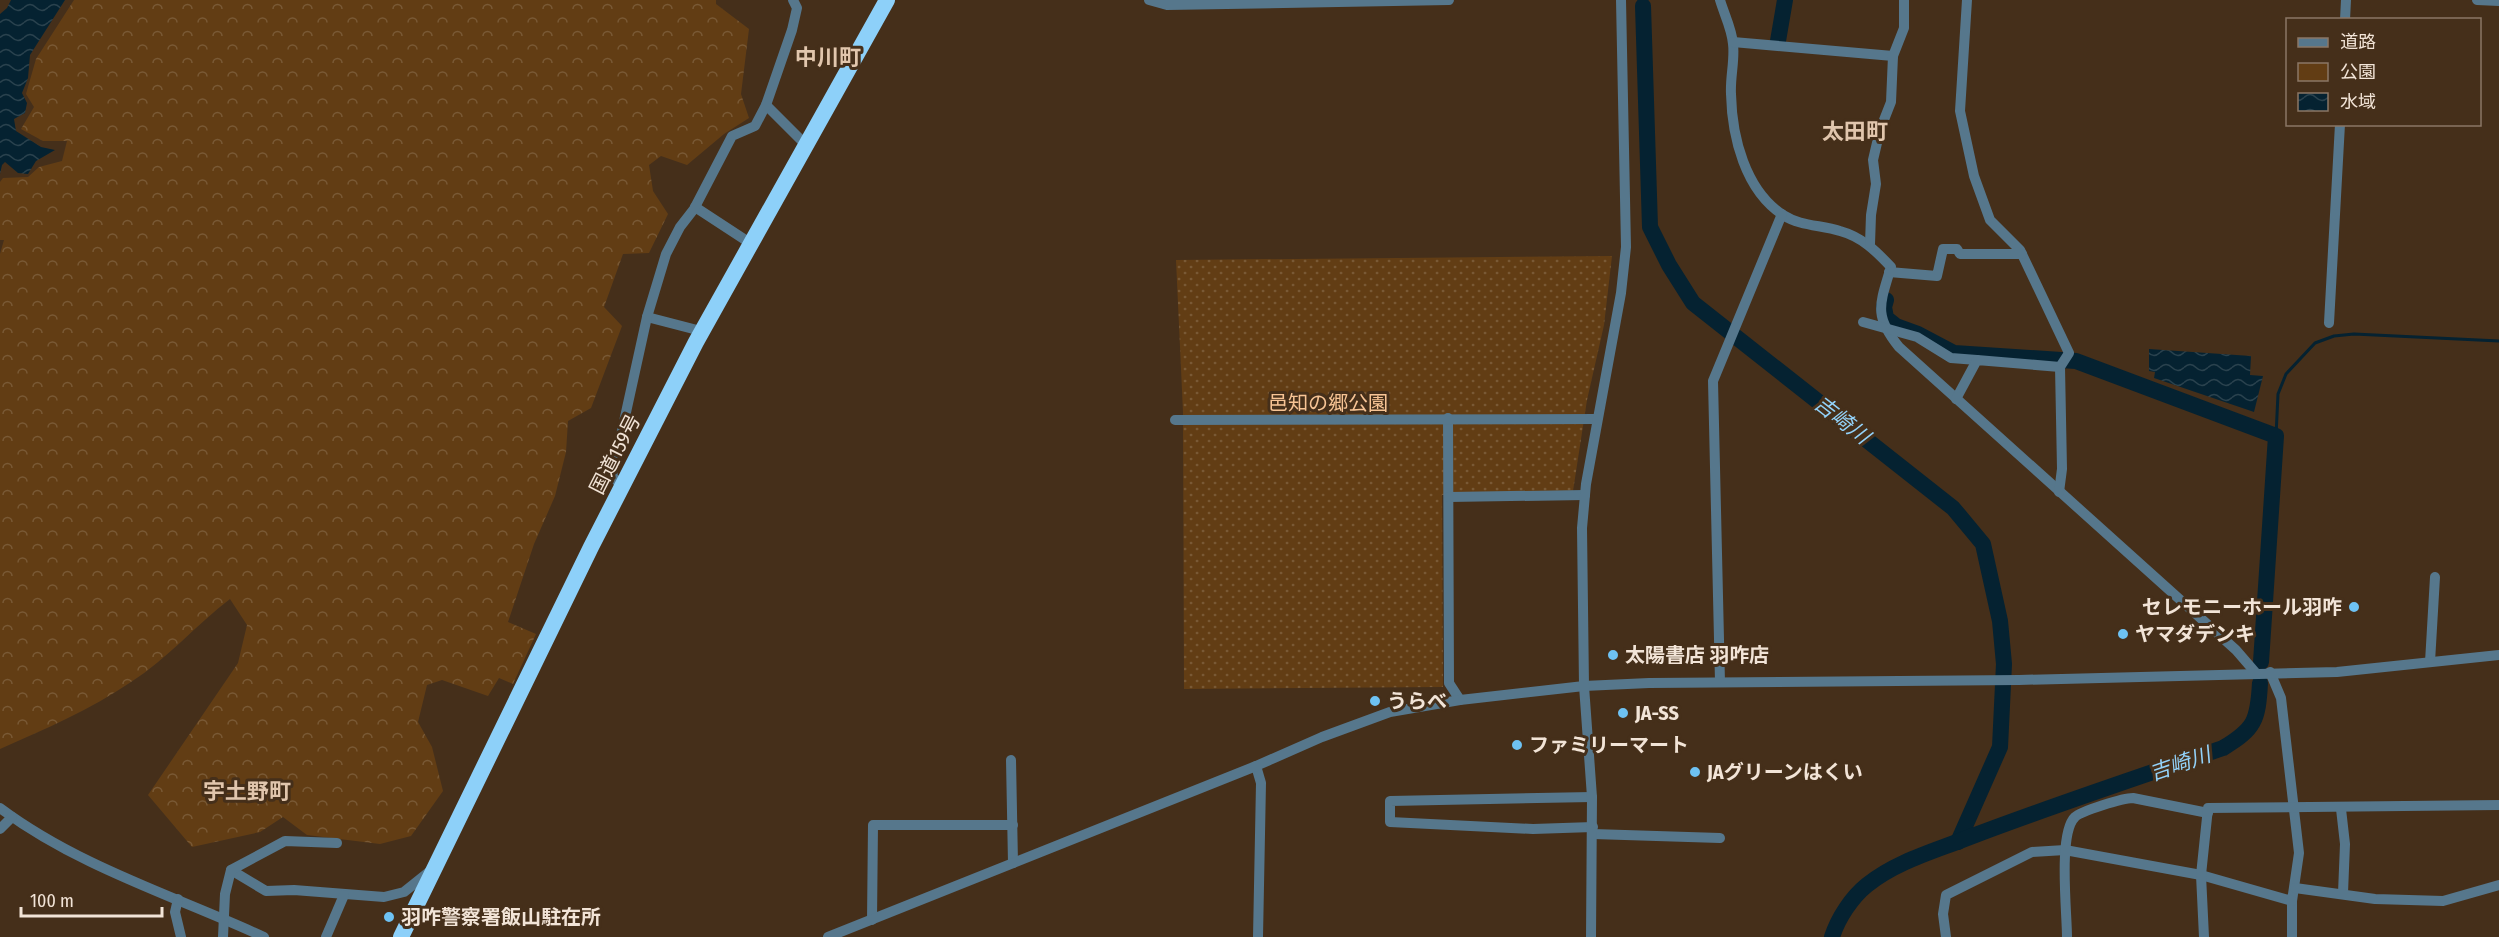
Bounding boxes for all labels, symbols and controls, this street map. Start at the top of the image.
legend [2286,18,2481,126]
text: 道路 [2340,31,2376,53]
district label: 中川町 [795,44,861,71]
text: 公園 [2340,61,2376,83]
text: 水域 [2340,91,2376,113]
district label: 太田町 [1822,118,1888,145]
water label: 吉崎川 [1809,390,1876,451]
park label: 邑知の郷公園 [1268,391,1388,415]
street label: 国道159号 [585,410,645,498]
place label: セレモニーホール羽咋 [2142,595,2342,619]
marker: セレモニーホール羽咋 [2347,600,2361,614]
place label: ヤマダデンキ [2135,622,2255,646]
marker: ヤマダデンキ [2116,627,2130,641]
place label: 太陽書店 羽咋店 [1625,643,1769,667]
marker: 太陽書店 羽咋店 [1606,648,1620,662]
place label: うらべ [1387,689,1447,713]
marker: うらべ [1368,694,1382,708]
place label: JA-SS [1634,701,1679,725]
marker: JA-SS [1616,706,1630,720]
place label: ファミリーマート [1529,733,1689,757]
marker: ファミリーマート [1510,738,1524,752]
water label: 吉崎川 [2146,741,2216,787]
place label: JAグリーンはくい [1706,760,1863,784]
marker: JAグリーンはくい [1688,765,1702,779]
district label: 宇土野町 [203,778,291,805]
scale bar [21,880,162,918]
text: 100 m [30,890,74,912]
place label: 羽咋警察署飯山駐在所 [401,905,601,929]
marker: 羽咋警察署飯山駐在所 [382,910,396,924]

